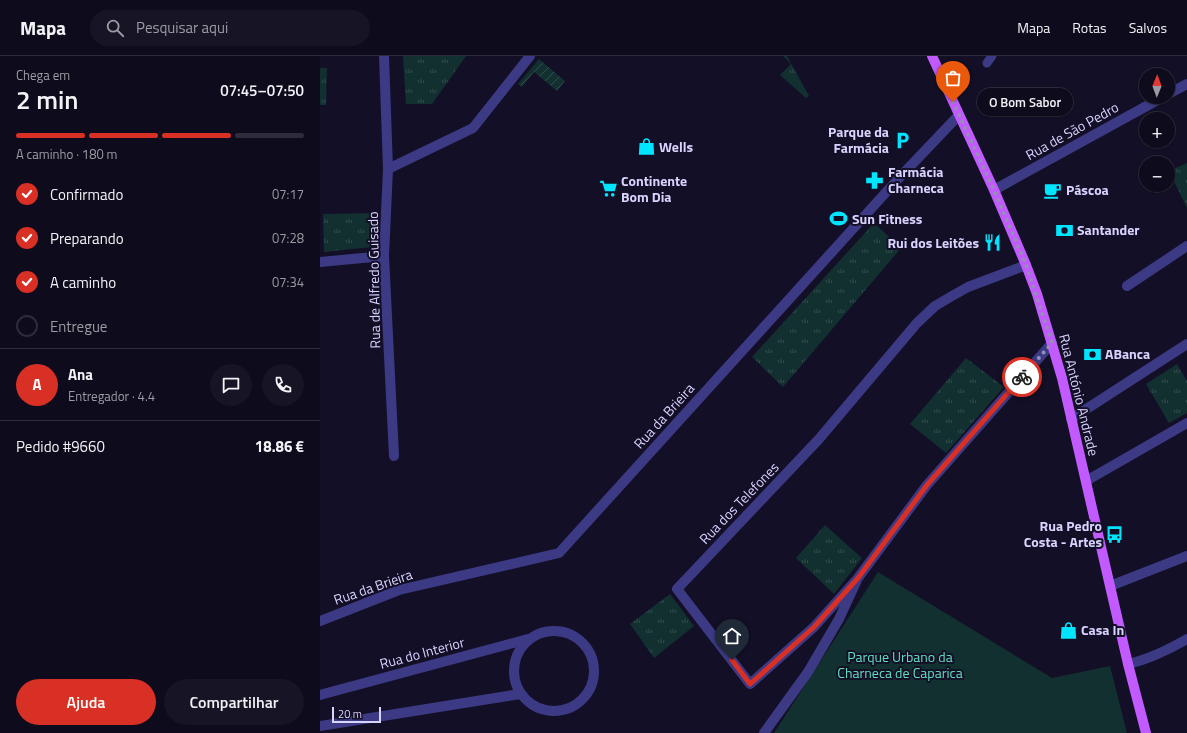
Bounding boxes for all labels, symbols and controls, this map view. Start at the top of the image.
search box [90,10,370,46]
text: Mapa [20,13,66,42]
text: Pesquisar aqui [136,16,228,39]
icon: search [104,17,126,39]
text: Mapa [1017,17,1050,38]
text: Rotas [1072,17,1107,38]
text: Salvos [1129,17,1167,38]
pin [936,61,970,102]
text: Chega em [16,65,70,85]
icon: bag [942,67,964,89]
north arrow [1139,68,1175,104]
map controls [1139,68,1175,192]
text: 07:45–07:50 [220,79,304,102]
text: 2 min [16,80,79,119]
callout: O Bom Sabor [977,88,1073,116]
text: O Bom Sabor [989,92,1061,112]
street label: Rua de São Pedro [1021,96,1122,165]
button: + [1139,112,1175,148]
place label: Parque da Farmácia [828,121,889,158]
parking icon: Parque da Farmácia [892,130,912,150]
place label: Wells [659,136,693,157]
shop icon: Wells [636,137,656,157]
text: A caminho · 180 m [16,144,117,164]
button: − [1139,156,1175,192]
place label: Farmácia Charneca [888,161,944,198]
place label: Continente Bom Dia [621,170,687,207]
pharmacy icon: Farmácia Charneca [865,170,885,190]
supermarket icon: Continente Bom Dia [598,179,618,199]
place label: Páscoa [1066,179,1109,200]
cafe icon: Páscoa [1043,180,1063,200]
icon: check [16,183,38,205]
text: Confirmado [50,183,123,206]
text: 07:17 [272,184,304,204]
place label: Sun Fitness [852,208,923,229]
sports icon: Sun Fitness [829,209,849,229]
street label: Rua de Alfredo Guisado [362,211,385,349]
place label: Santander [1077,219,1140,240]
bank icon: Santander [1054,220,1074,240]
icon: check [16,227,38,249]
text: Preparando [50,227,124,250]
text: 07:28 [272,228,304,248]
place label: Rui dos Leitões [887,232,979,253]
restaurant icon: Rui dos Leitões [982,233,1002,253]
icon: check [16,271,38,293]
text: A caminho [50,271,116,294]
text: 07:34 [272,272,304,292]
text: Entregue [50,315,107,338]
street label: Rua António Andrade [1054,332,1105,458]
place label: ABanca [1105,343,1150,364]
bank icon: ABanca [1082,344,1102,364]
courier [1002,357,1042,397]
text: Ana [68,363,93,386]
button: chat [210,364,252,406]
button: phone [262,364,304,406]
icon: bike [1011,366,1033,388]
text: A [32,373,42,396]
street label: Rua da Brieira [628,378,699,453]
text: Entregador · 4.4 [68,386,155,406]
text: Pedido #9660 [16,435,105,458]
text: 18.86 € [255,435,304,458]
street label: Rua dos Telefones [694,457,783,548]
place label: Rua Pedro Costa - Artes [1024,515,1102,552]
bus stop icon: Rua Pedro Costa - Artes [1105,524,1125,544]
street label: Rua da Brieira [331,563,415,610]
pin [715,619,749,660]
place label: Casa In [1081,619,1124,640]
shop icon: Casa In [1058,620,1078,640]
icon: home [721,625,743,647]
street label: Rua do Interior [377,631,467,674]
park label: Parque Urbano da Charneca de Caparica [837,646,963,683]
button: Ajuda [16,679,156,725]
button: Compartilhar [164,679,304,725]
scale bar [332,705,381,724]
text: 20 m [338,706,362,722]

